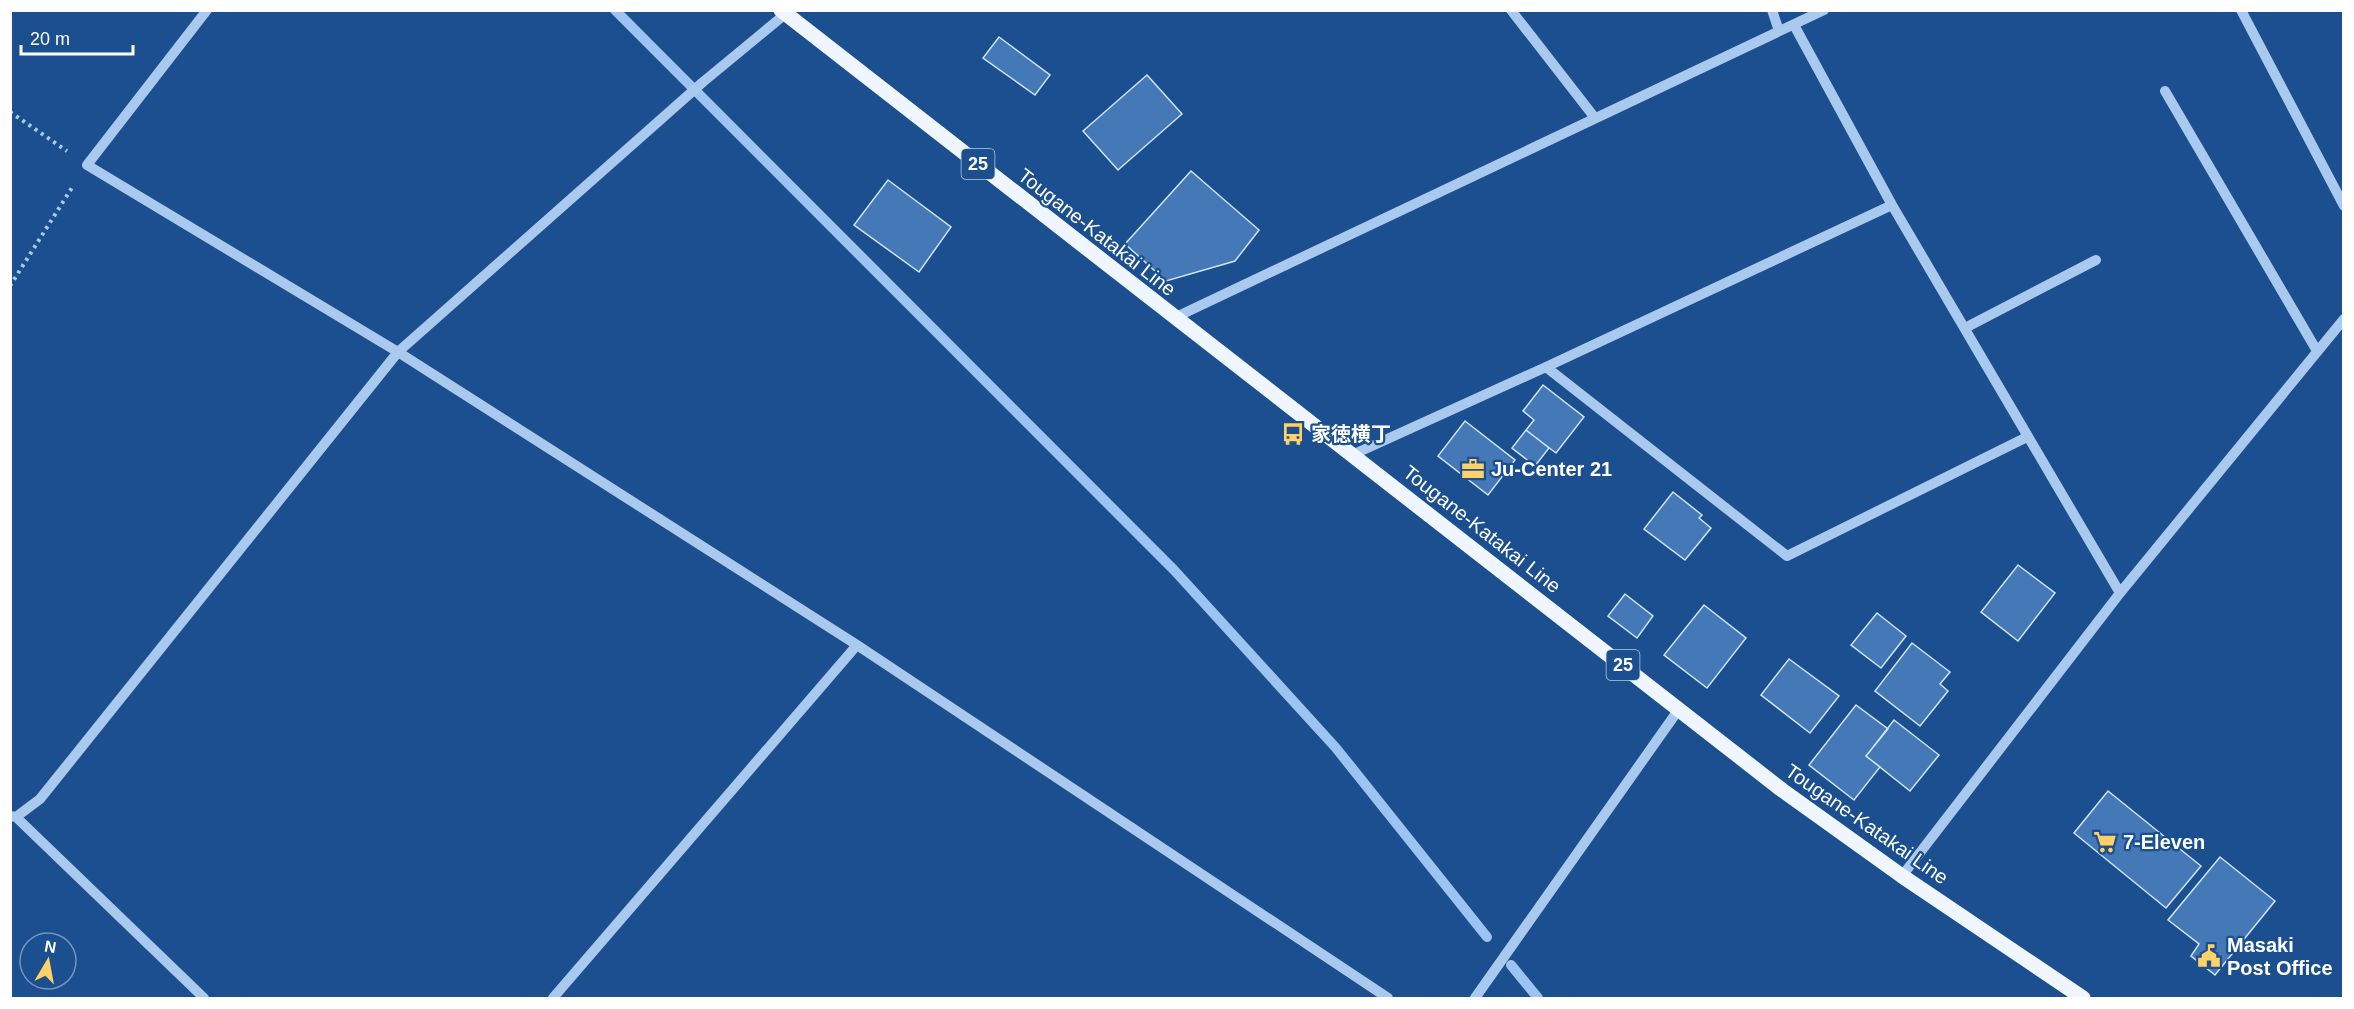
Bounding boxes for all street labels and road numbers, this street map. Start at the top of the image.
road number: 25 [962,149,994,179]
street label: Tougane-Katakai Line [1014,164,1180,300]
street label: Tougane-Katakai Line [1399,461,1565,597]
road number: 25 [1606,650,1640,680]
street label: Tougane-Katakai Line [1781,760,1953,888]

